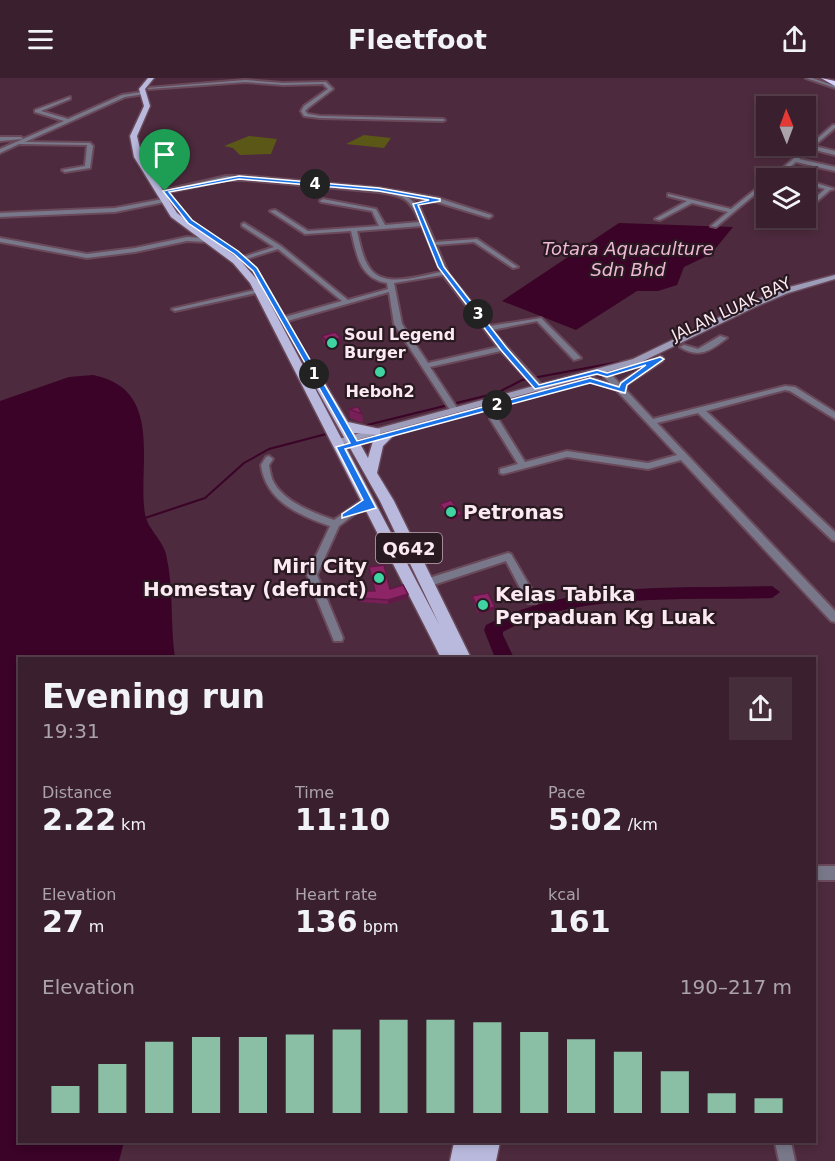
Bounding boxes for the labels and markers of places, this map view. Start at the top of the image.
pin [139,129,190,191]
pin: 4 [300,169,330,199]
pin: 3 [463,299,493,329]
place label: Soul Legend Burger [344,325,455,362]
marker: Soul Legend Burger [325,336,339,350]
pin: 1 [299,359,329,389]
marker: Heboh2 [373,365,387,379]
place label: Heboh2 [345,382,415,401]
pin: 2 [482,390,512,420]
place label: Petronas [463,500,564,524]
marker: Petronas [444,505,458,519]
place label: Miri City Homestay (defunct) [143,554,367,601]
marker: Miri City Homestay (defunct) [372,571,386,585]
place label: Kelas Tabika Perpaduan Kg Luak [495,582,715,629]
marker: Kelas Tabika Perpaduan Kg Luak [476,598,490,612]

